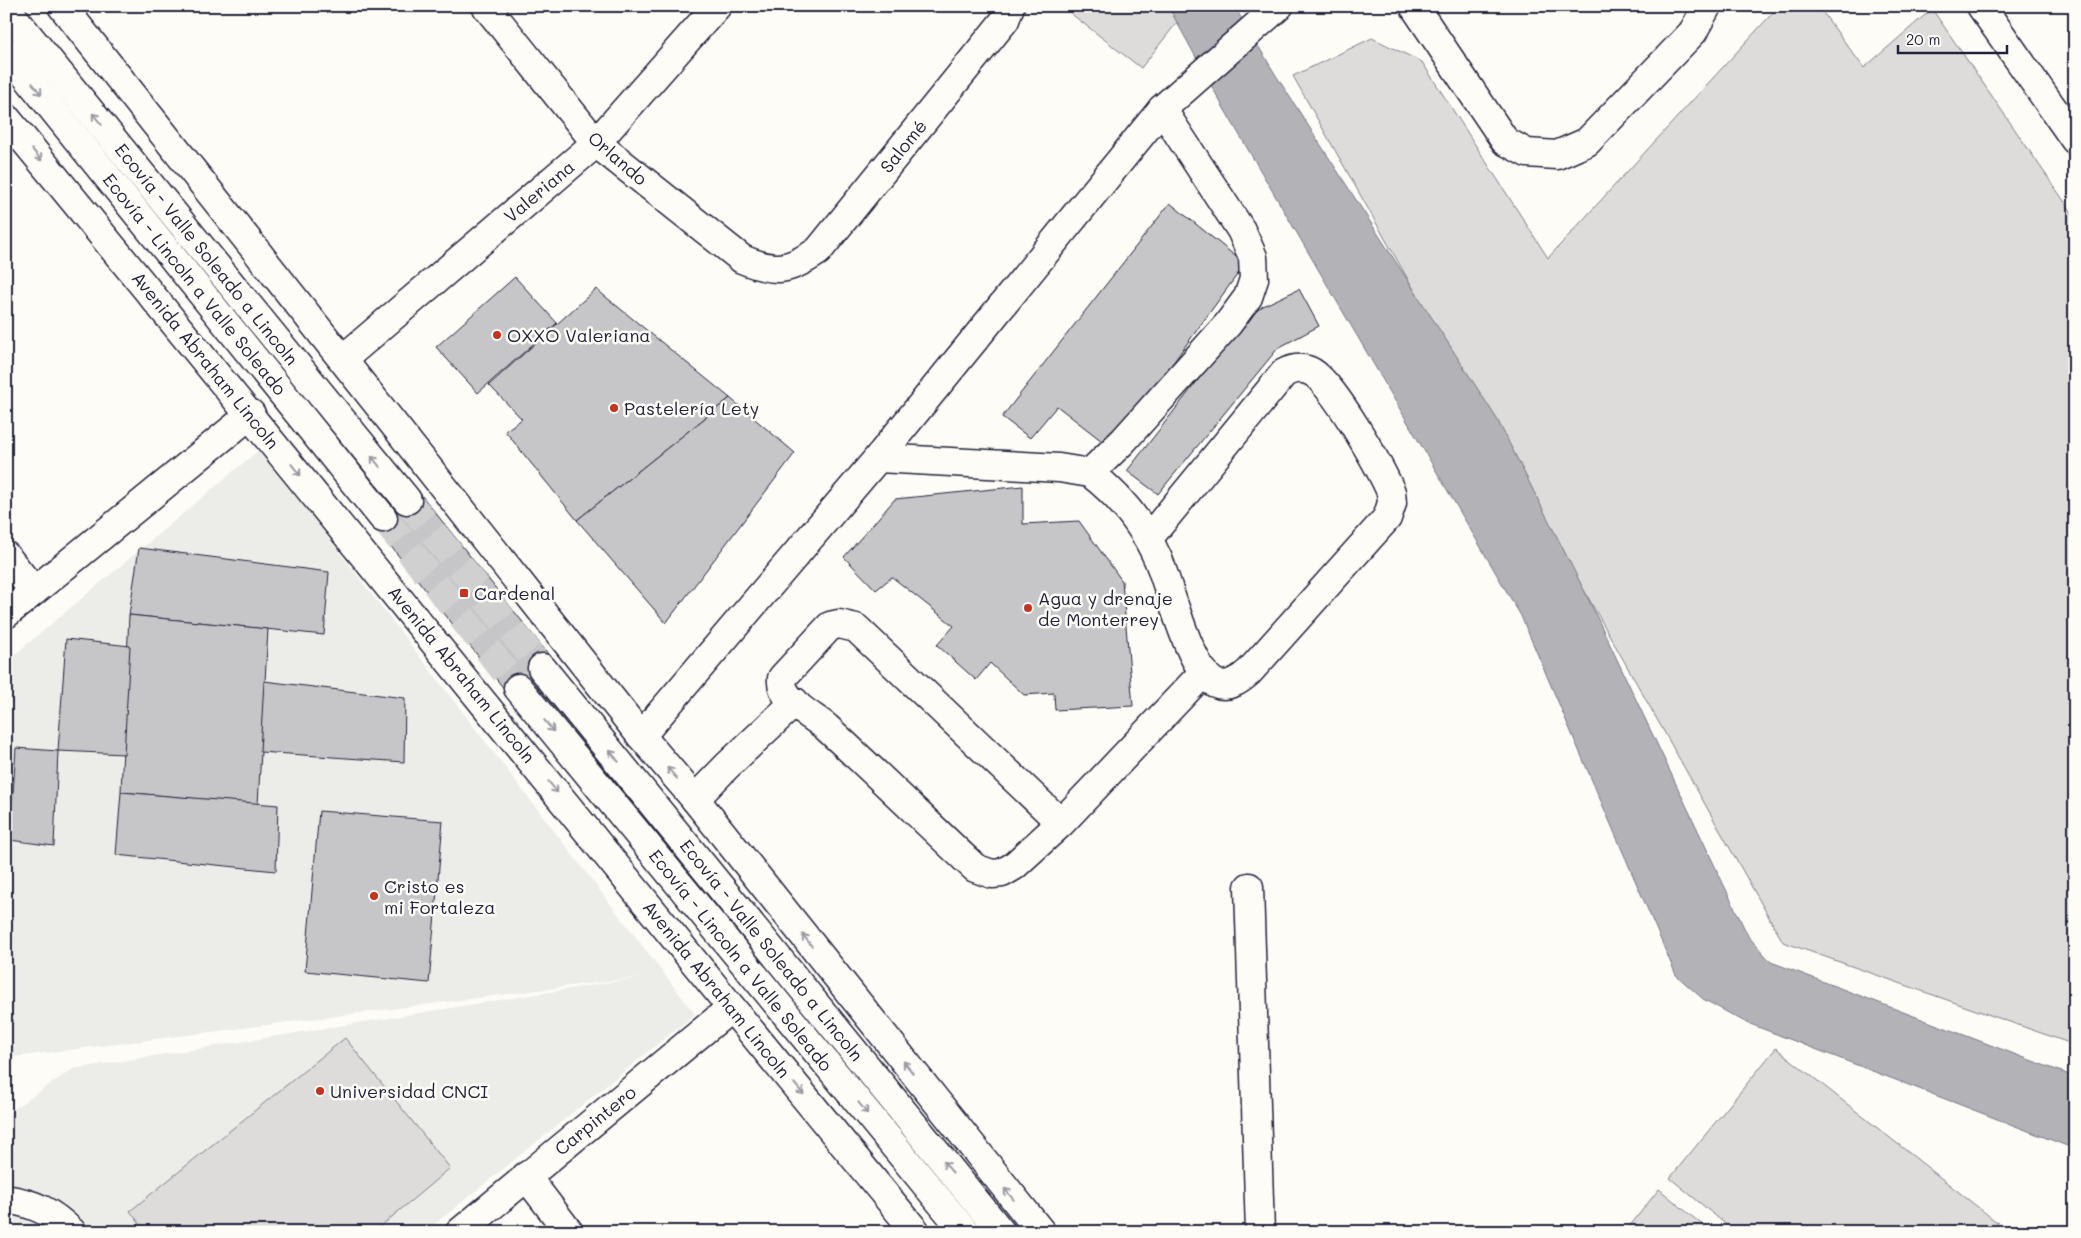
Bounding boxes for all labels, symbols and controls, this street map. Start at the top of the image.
scale bar [1898,22,2007,54]
text: 20 m [1906,29,1940,49]
one-way arrow [31,82,42,95]
one-way arrow [91,112,102,125]
street label: Salomé [874,114,932,178]
street label: Orlando [583,126,653,191]
street label: Ecovía - Valle Soleado a Lincoln [110,138,304,370]
one-way arrow [32,149,43,162]
street label: Valeriana [499,154,579,228]
street label: Ecovía - Lincoln a Valle Soleado [98,168,292,400]
street label: Avenida Abraham Lincoln [127,266,285,454]
place label: OXXO Valeriana [507,323,651,347]
marker: OXXO Valeriana [491,329,503,341]
place label: Pastelería Lety [624,396,759,420]
marker: Pastelería Lety [608,402,620,414]
one-way arrow [371,456,382,469]
one-way arrow [291,463,302,476]
street label: Avenida Abraham Lincoln [383,580,541,768]
place label: Cardenal [474,581,555,605]
place label: Agua y drenaje de Monterrey [1038,586,1173,631]
marker: Cardenal [458,587,470,599]
marker: Agua y drenaje de Monterrey [1022,602,1034,614]
one-way arrow [543,719,554,732]
one-way arrow [608,750,619,763]
one-way arrow [666,766,678,779]
one-way arrow [547,780,558,793]
street label: Ecovía - Valle Soleado a Lincoln [675,834,869,1066]
street label: Ecovía - Lincoln a Valle Soleado [644,844,838,1076]
place label: Cristo es mi Fortaleza [384,874,495,919]
marker: Cristo es mi Fortaleza [368,890,380,902]
street label: Avenida Abraham Lincoln [638,895,796,1083]
one-way arrow [802,934,813,947]
one-way arrow [903,1061,914,1074]
place label: Universidad CNCI [330,1079,488,1103]
street label: Carpintero [549,1079,641,1160]
one-way arrow [793,1083,804,1096]
marker: Universidad CNCI [314,1085,326,1097]
one-way arrow [858,1101,869,1114]
one-way arrow [943,1161,954,1174]
one-way arrow [1004,1188,1015,1201]

